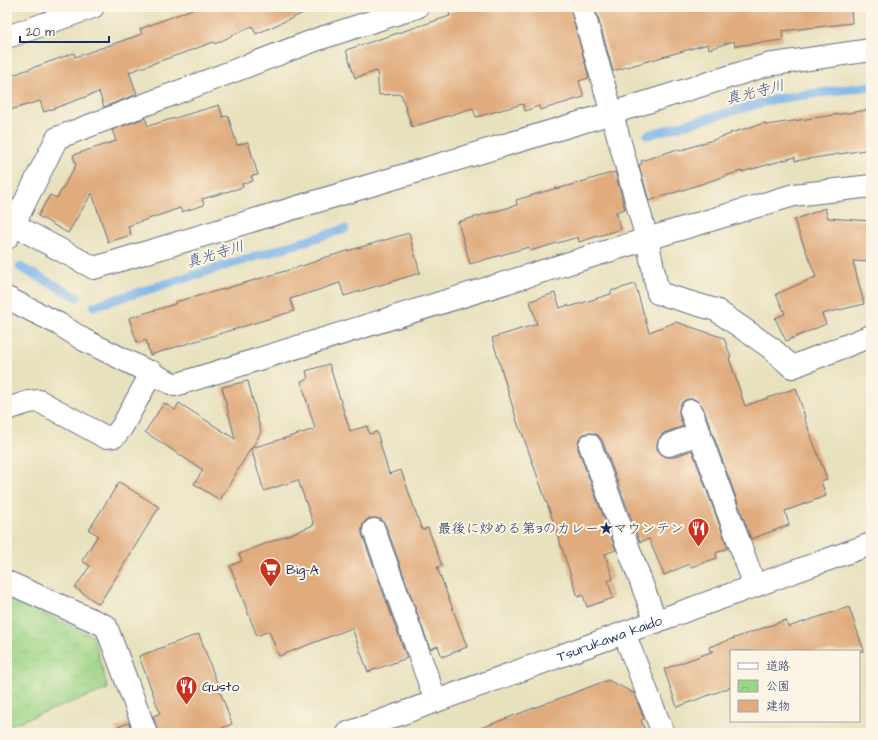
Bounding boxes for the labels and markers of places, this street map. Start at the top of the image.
restaurant icon: 最後に炒める第3のカレー★マウンテン [686,515,712,548]
place label: 最後に炒める第3のカレー★マウンテン [437,519,684,539]
supermarket icon: Big-A [257,556,283,589]
place label: Big-A [286,560,319,580]
restaurant icon: Gusto [174,673,200,706]
place label: Gusto [202,677,239,697]

